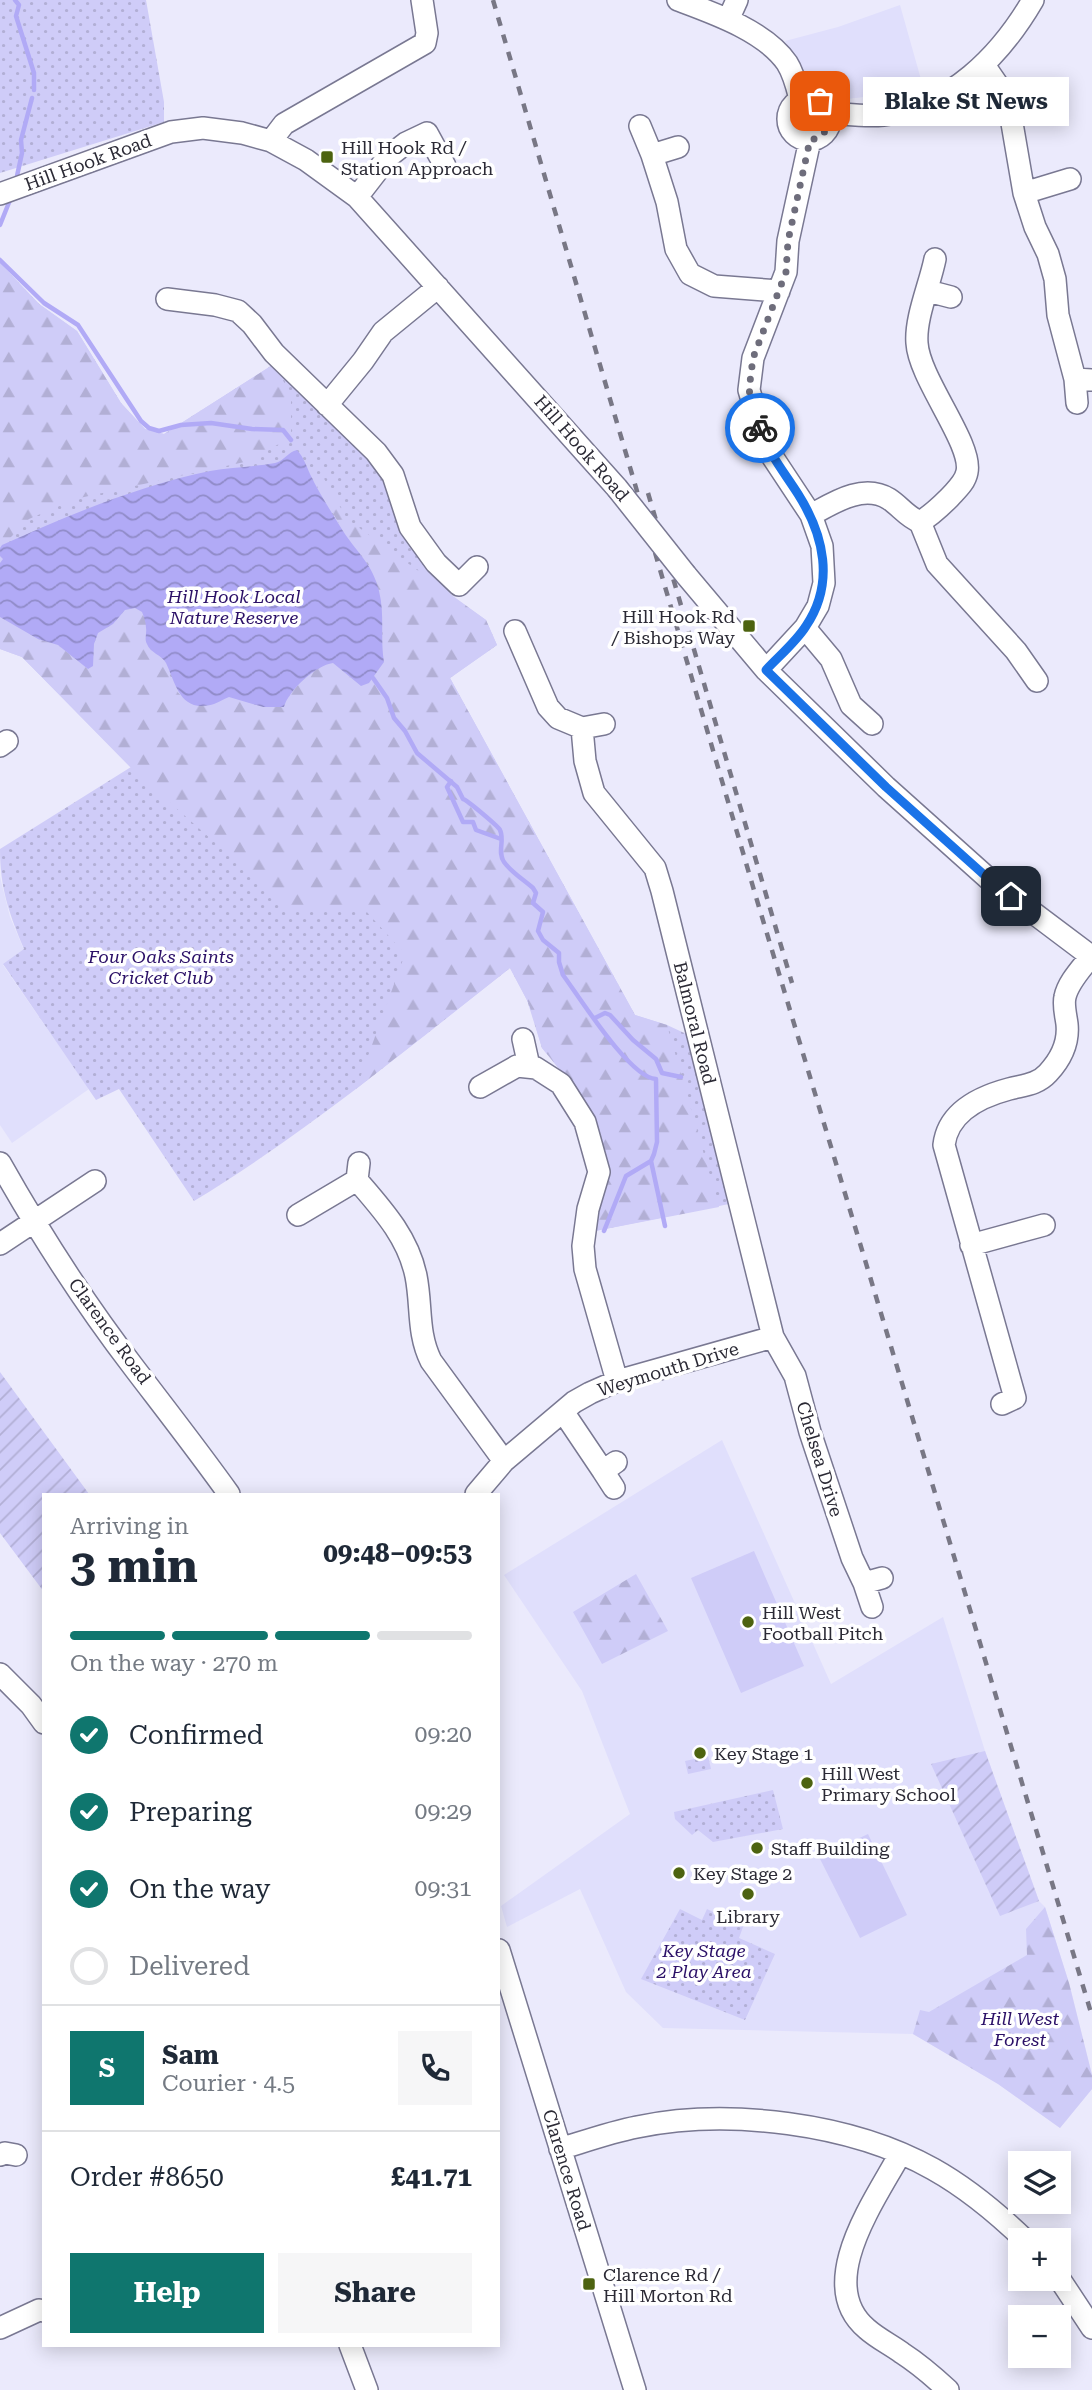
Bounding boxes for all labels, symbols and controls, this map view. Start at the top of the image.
pin [790,71,850,131]
callout: Blake St News [862,76,1068,126]
icon: bag [801,82,839,120]
text: Blake St News [884,88,1048,115]
street label: Hill Hook Road [22,129,155,195]
place label: Hill Hook Rd / Station Approach [341,137,494,179]
marker: Hill Hook Rd / Station Approach [319,149,335,165]
street label: Hill Hook Road [530,391,634,506]
courier [725,393,795,463]
icon: bike [741,409,779,447]
park label: Hill Hook Local Nature Reserve [166,586,301,628]
place label: Hill Hook Rd / Bishops Way [610,606,735,648]
marker: Hill Hook Rd / Bishops Way [741,618,757,634]
pin [981,866,1041,926]
icon: home [992,877,1030,915]
park label: Four Oaks Saints Cricket Club [87,946,234,988]
street label: Balmoral Road [670,959,721,1087]
street label: Clarence Road [65,1274,156,1388]
street label: Weymouth Drive [595,1338,741,1400]
street label: Chelsea Drive [793,1399,848,1519]
text: Arriving in [70,1513,189,1540]
text: 09:48–09:53 [323,1538,472,1568]
text: 3 min [70,1539,198,1593]
place label: Hill West Football Pitch [762,1602,884,1644]
marker: Hill West Football Pitch [740,1614,756,1630]
text: On the way · 270 m [70,1650,278,1677]
icon: check [70,1716,108,1754]
text: Confirmed [129,1720,264,1750]
text: 09:20 [415,1721,472,1748]
place label: Key Stage 1 [714,1743,813,1764]
marker: Key Stage 1 [692,1745,708,1761]
place label: Hill West Primary School [821,1763,956,1805]
marker: Hill West Primary School [799,1775,815,1791]
icon: check [70,1793,108,1831]
text: Preparing [129,1797,252,1827]
text: 09:29 [415,1798,472,1825]
place label: Staff Building [771,1838,890,1859]
marker: Staff Building [749,1840,765,1856]
place label: Key Stage 2 [693,1863,792,1884]
marker: Key Stage 2 [671,1865,687,1881]
icon: check [70,1870,108,1908]
text: On the way [129,1874,270,1904]
text: 09:31 [415,1875,472,1902]
marker: Library [740,1886,756,1902]
place label: Library [716,1906,780,1927]
park label: Key Stage 2 Play Area [656,1940,752,1982]
text: Delivered [129,1951,250,1981]
park label: Hill West Forest [980,2008,1059,2050]
button: phone [398,2031,472,2105]
text: Sam [162,2040,219,2070]
text: S [99,2053,115,2083]
text: Courier · 4.5 [162,2070,295,2097]
street label: Clarence Road [539,2107,596,2234]
map controls [1008,2151,1071,2368]
button: layers [1008,2151,1071,2214]
text: Order #8650 [70,2162,224,2192]
text: £41.71 [391,2162,472,2192]
button: + [1008,2228,1071,2291]
button: Help [70,2253,264,2333]
button: Share [278,2253,472,2333]
place label: Clarence Rd / Hill Morton Rd [603,2264,733,2306]
marker: Clarence Rd / Hill Morton Rd [581,2276,597,2292]
button: − [1008,2305,1071,2368]

